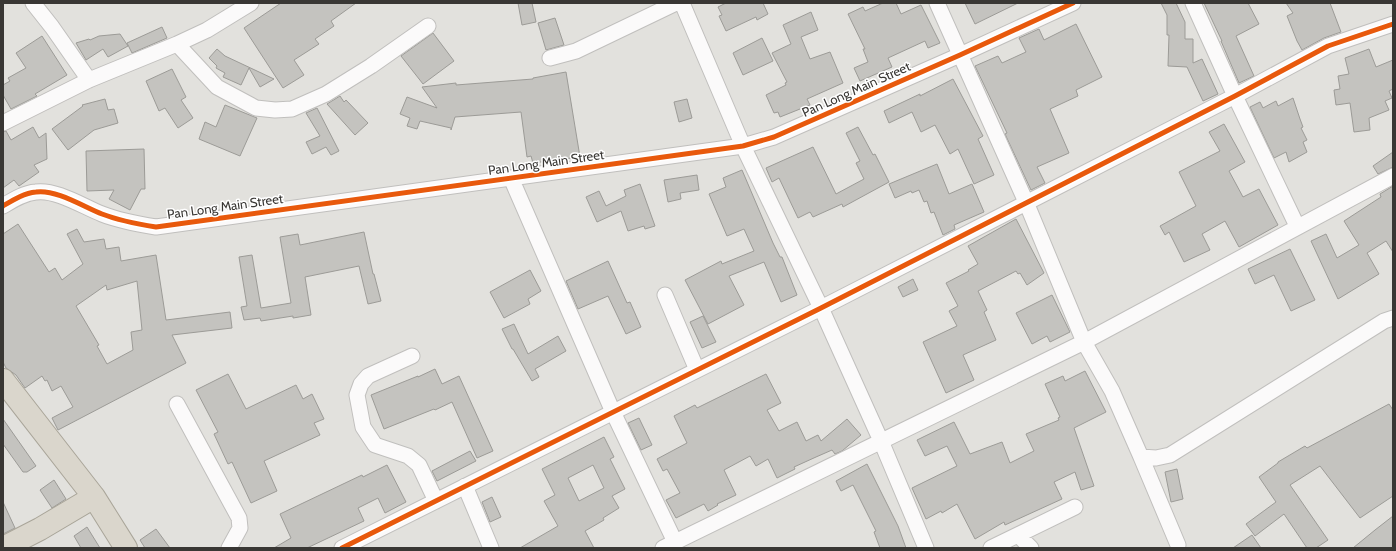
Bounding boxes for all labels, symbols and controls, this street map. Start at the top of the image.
street label: Pan Long Main Street [799,58,913,120]
street label: Pan Long Main Street [487,146,606,178]
street label: Pan Long Main Street [166,190,285,222]

